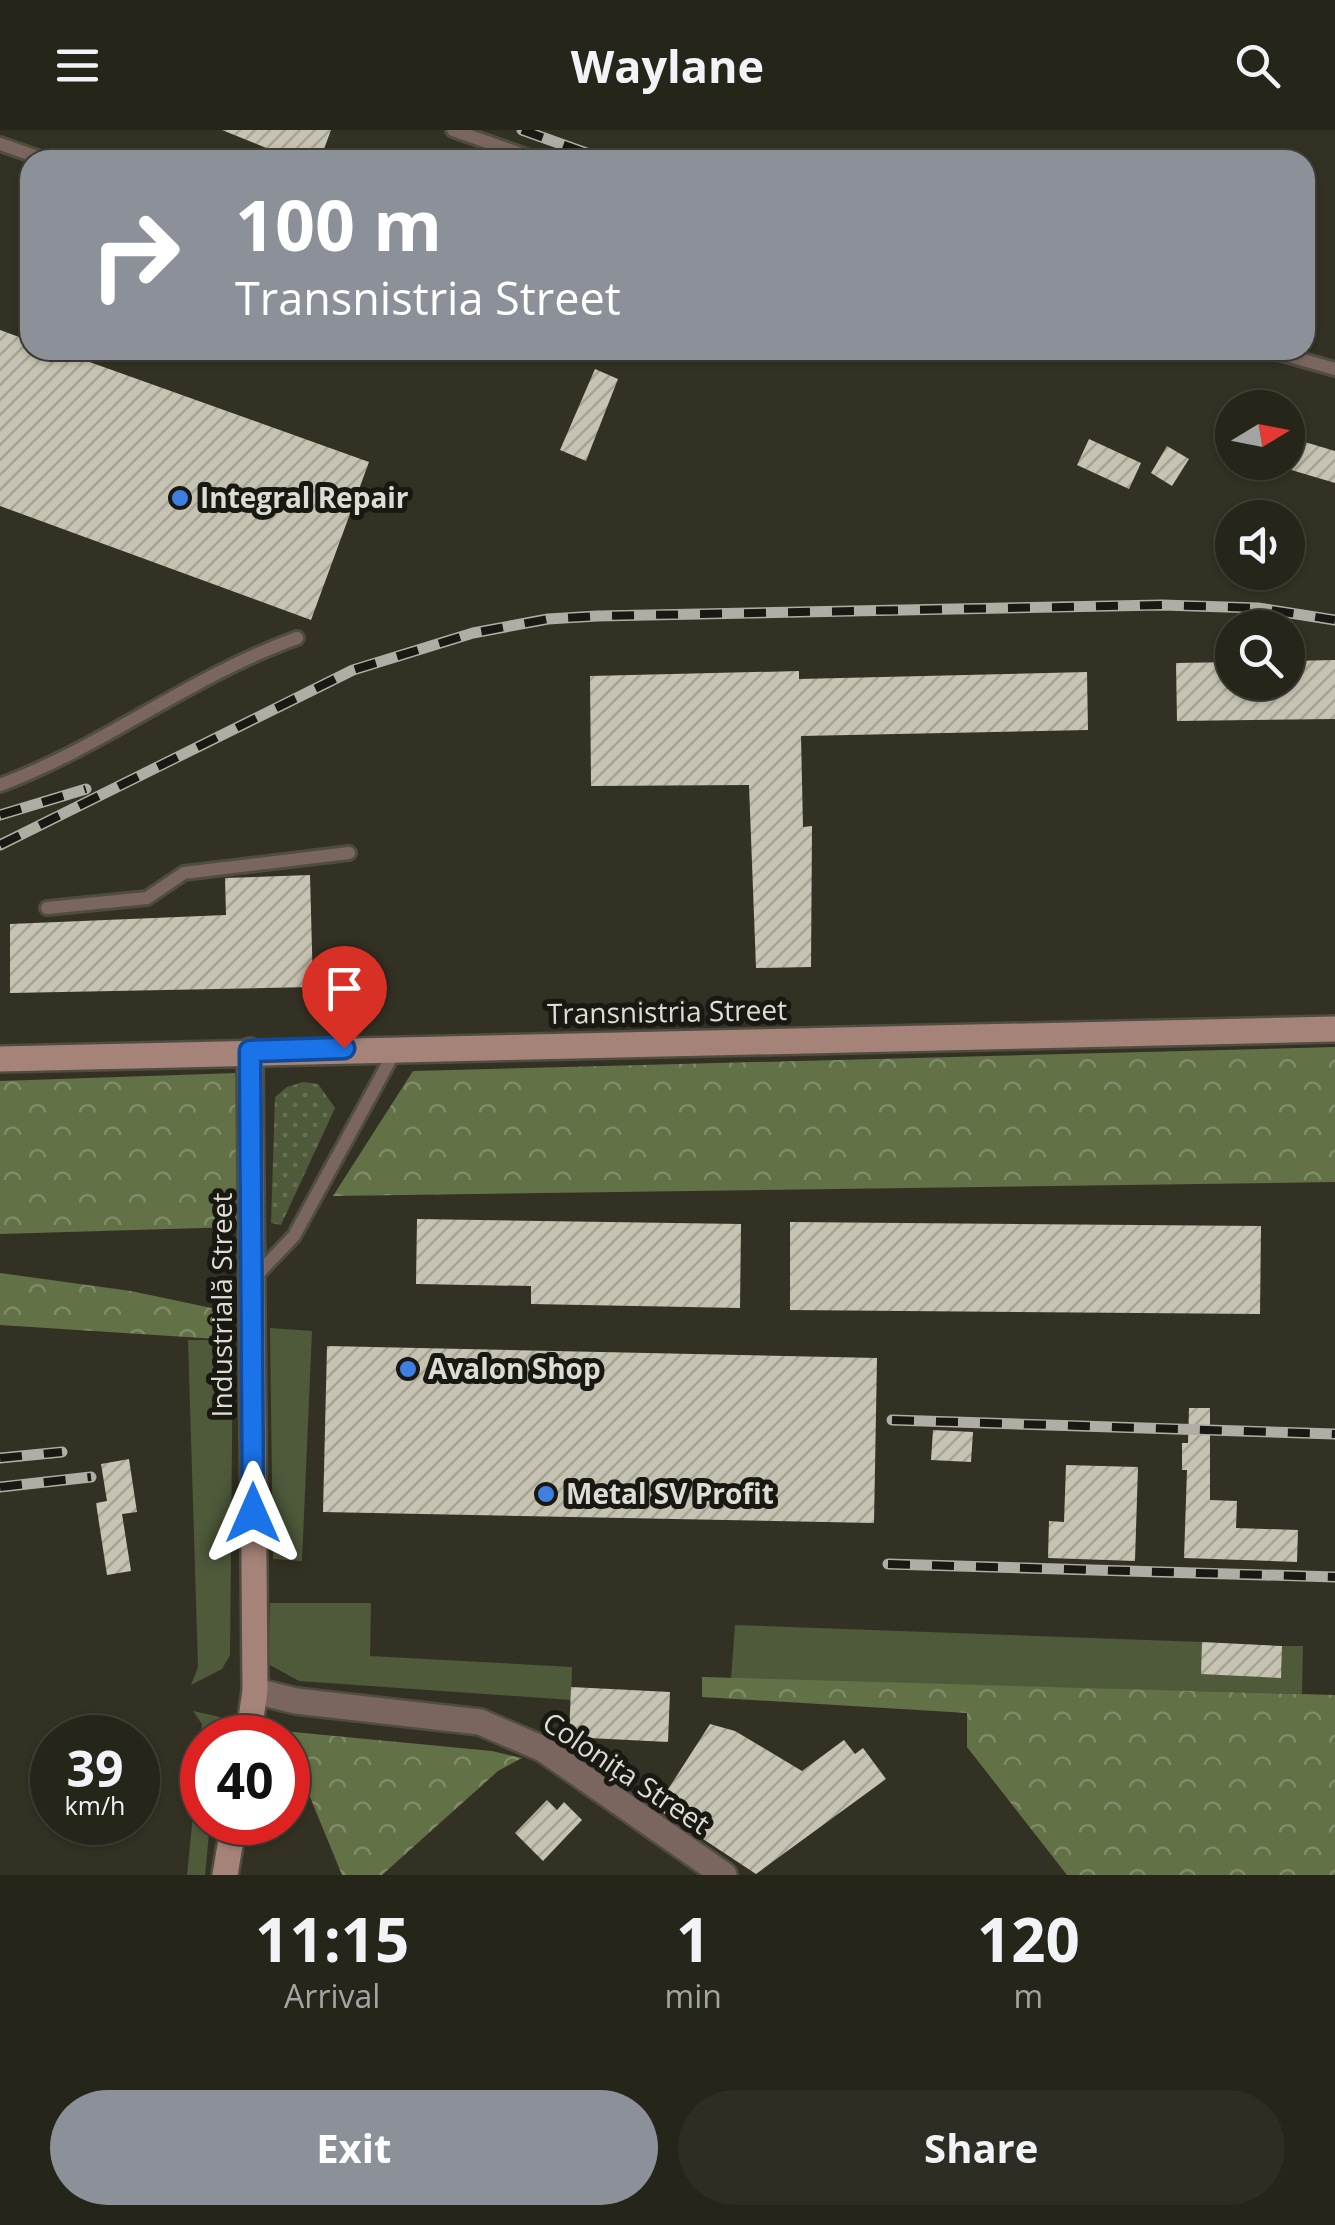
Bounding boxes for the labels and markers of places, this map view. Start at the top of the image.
place label: Integral Repair [200,478,409,516]
marker: Integral Repair [169,487,191,509]
pin [302,946,387,1049]
place label: Avalon Shop [428,1349,601,1387]
marker: Avalon Shop [397,1358,419,1380]
place label: Metal SV Profit [566,1474,774,1512]
marker: Metal SV Profit [535,1483,557,1505]

